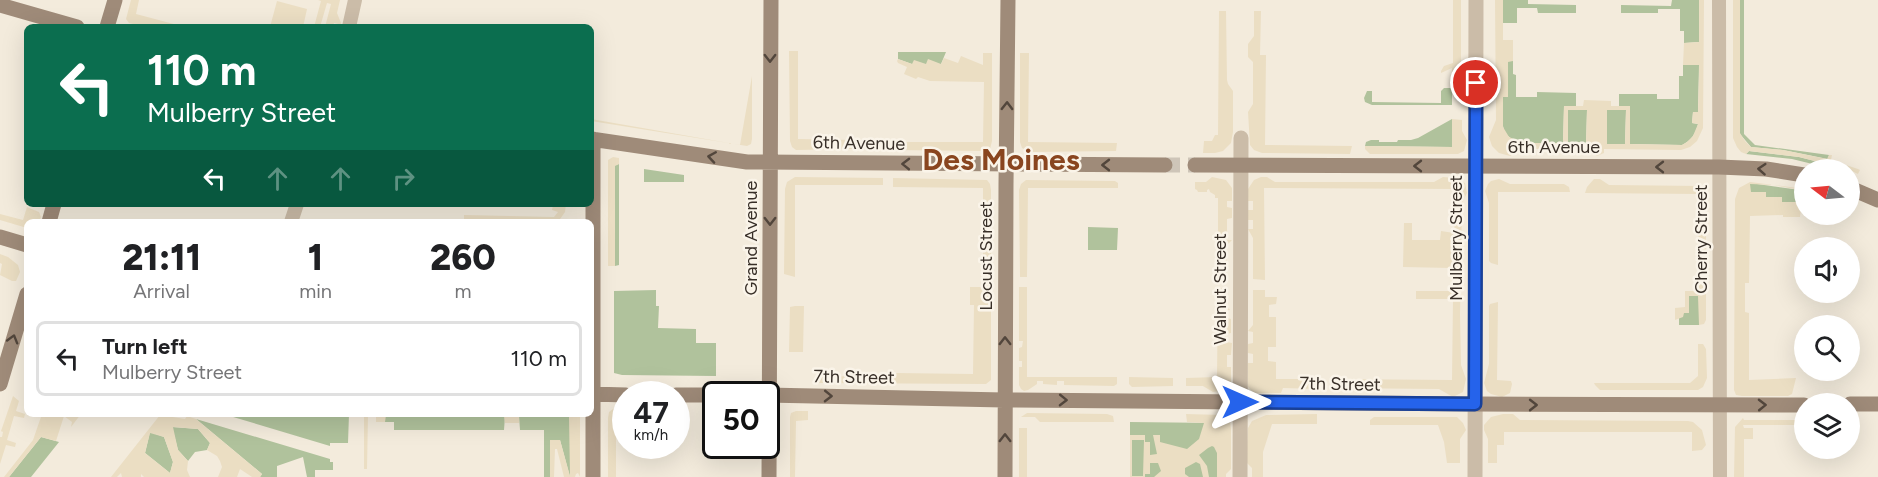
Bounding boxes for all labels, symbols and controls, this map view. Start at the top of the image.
text: 110 m [147,45,256,96]
icon: left [48,48,126,126]
one-way arrow [764,54,776,63]
pin [1450,57,1501,108]
icon: arrive [1459,66,1492,99]
text: Mulberry Street [147,96,336,129]
one-way arrow [1001,102,1013,111]
street label: 6th Avenue [813,131,906,155]
street label: 6th Avenue [1508,136,1600,158]
district label: Des Moines [922,141,1080,178]
one-way arrow [708,151,718,164]
one-way arrow [901,157,910,170]
one-way arrow [1102,159,1111,171]
north arrow [1794,159,1860,225]
map controls [1794,159,1860,459]
one-way arrow [1413,160,1422,172]
one-way arrow [1656,161,1665,173]
icon: left [198,162,231,195]
icon: ahead [261,162,294,195]
icon: ahead [324,162,357,195]
icon: right [387,162,420,195]
one-way arrow [1757,163,1766,176]
street label: Mulberry Street [1445,175,1467,301]
street label: Grand Avenue [740,180,762,295]
street label: Cherry Street [1690,184,1712,294]
street label: Locust Street [975,201,997,311]
one-way arrow [764,216,776,225]
street label: Walnut Street [1209,233,1231,345]
text: 21:11 [122,236,201,279]
text: 1 [308,236,323,279]
text: 260 [430,236,496,279]
button: sound [1794,237,1860,303]
text: Arrival [133,279,190,303]
text: min [299,279,332,303]
text: m [454,279,471,303]
button: search [1794,315,1860,381]
text: Turn left [102,333,188,360]
one-way arrow [6,334,18,345]
one-way arrow [999,337,1011,346]
icon: left [51,342,84,375]
text: 110 m [511,345,567,372]
text: Mulberry Street [102,360,242,384]
street label: 7th Street [813,365,895,389]
position arrow [1208,370,1272,434]
street label: 7th Street [1299,372,1381,396]
speed limit sign: 50 [702,381,780,459]
one-way arrow [823,390,832,402]
button: layers [1794,393,1860,459]
text: 47 [633,394,669,431]
one-way arrow [1058,394,1067,406]
one-way arrow [1529,399,1538,411]
one-way arrow [1758,399,1767,411]
text: km/h [634,426,668,444]
one-way arrow [999,434,1011,443]

